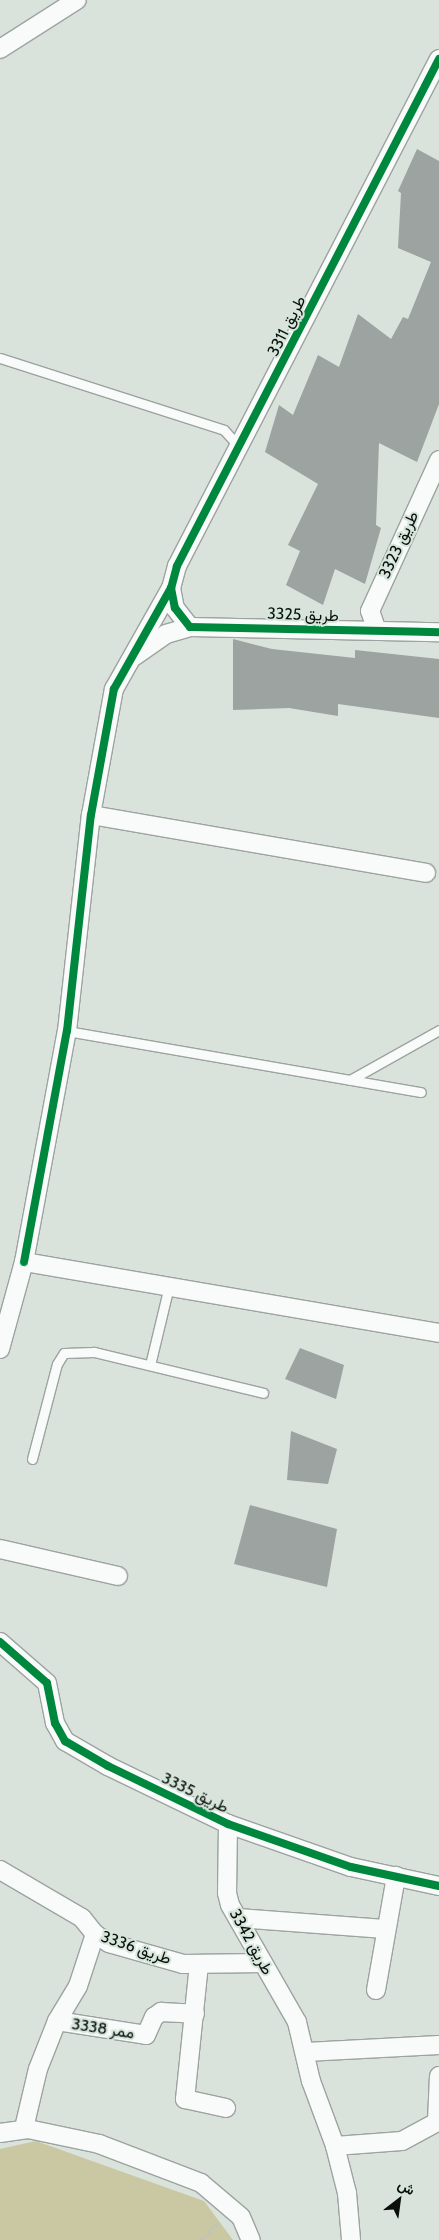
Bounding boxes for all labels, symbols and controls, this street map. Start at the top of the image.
street label: طريق 3311 [264,293,310,359]
street label: طريق 3323 [375,508,423,582]
street label: طريق 3325 [267,604,339,626]
street label: طريق 3335 [158,1769,232,1817]
street label: طريق 3342 [225,1906,277,1978]
street label: طريق 3336 [99,1927,173,1969]
street label: ممر 3338 [70,2015,136,2043]
north arrow [374,2175,424,2225]
text: ش [395,2175,418,2199]

